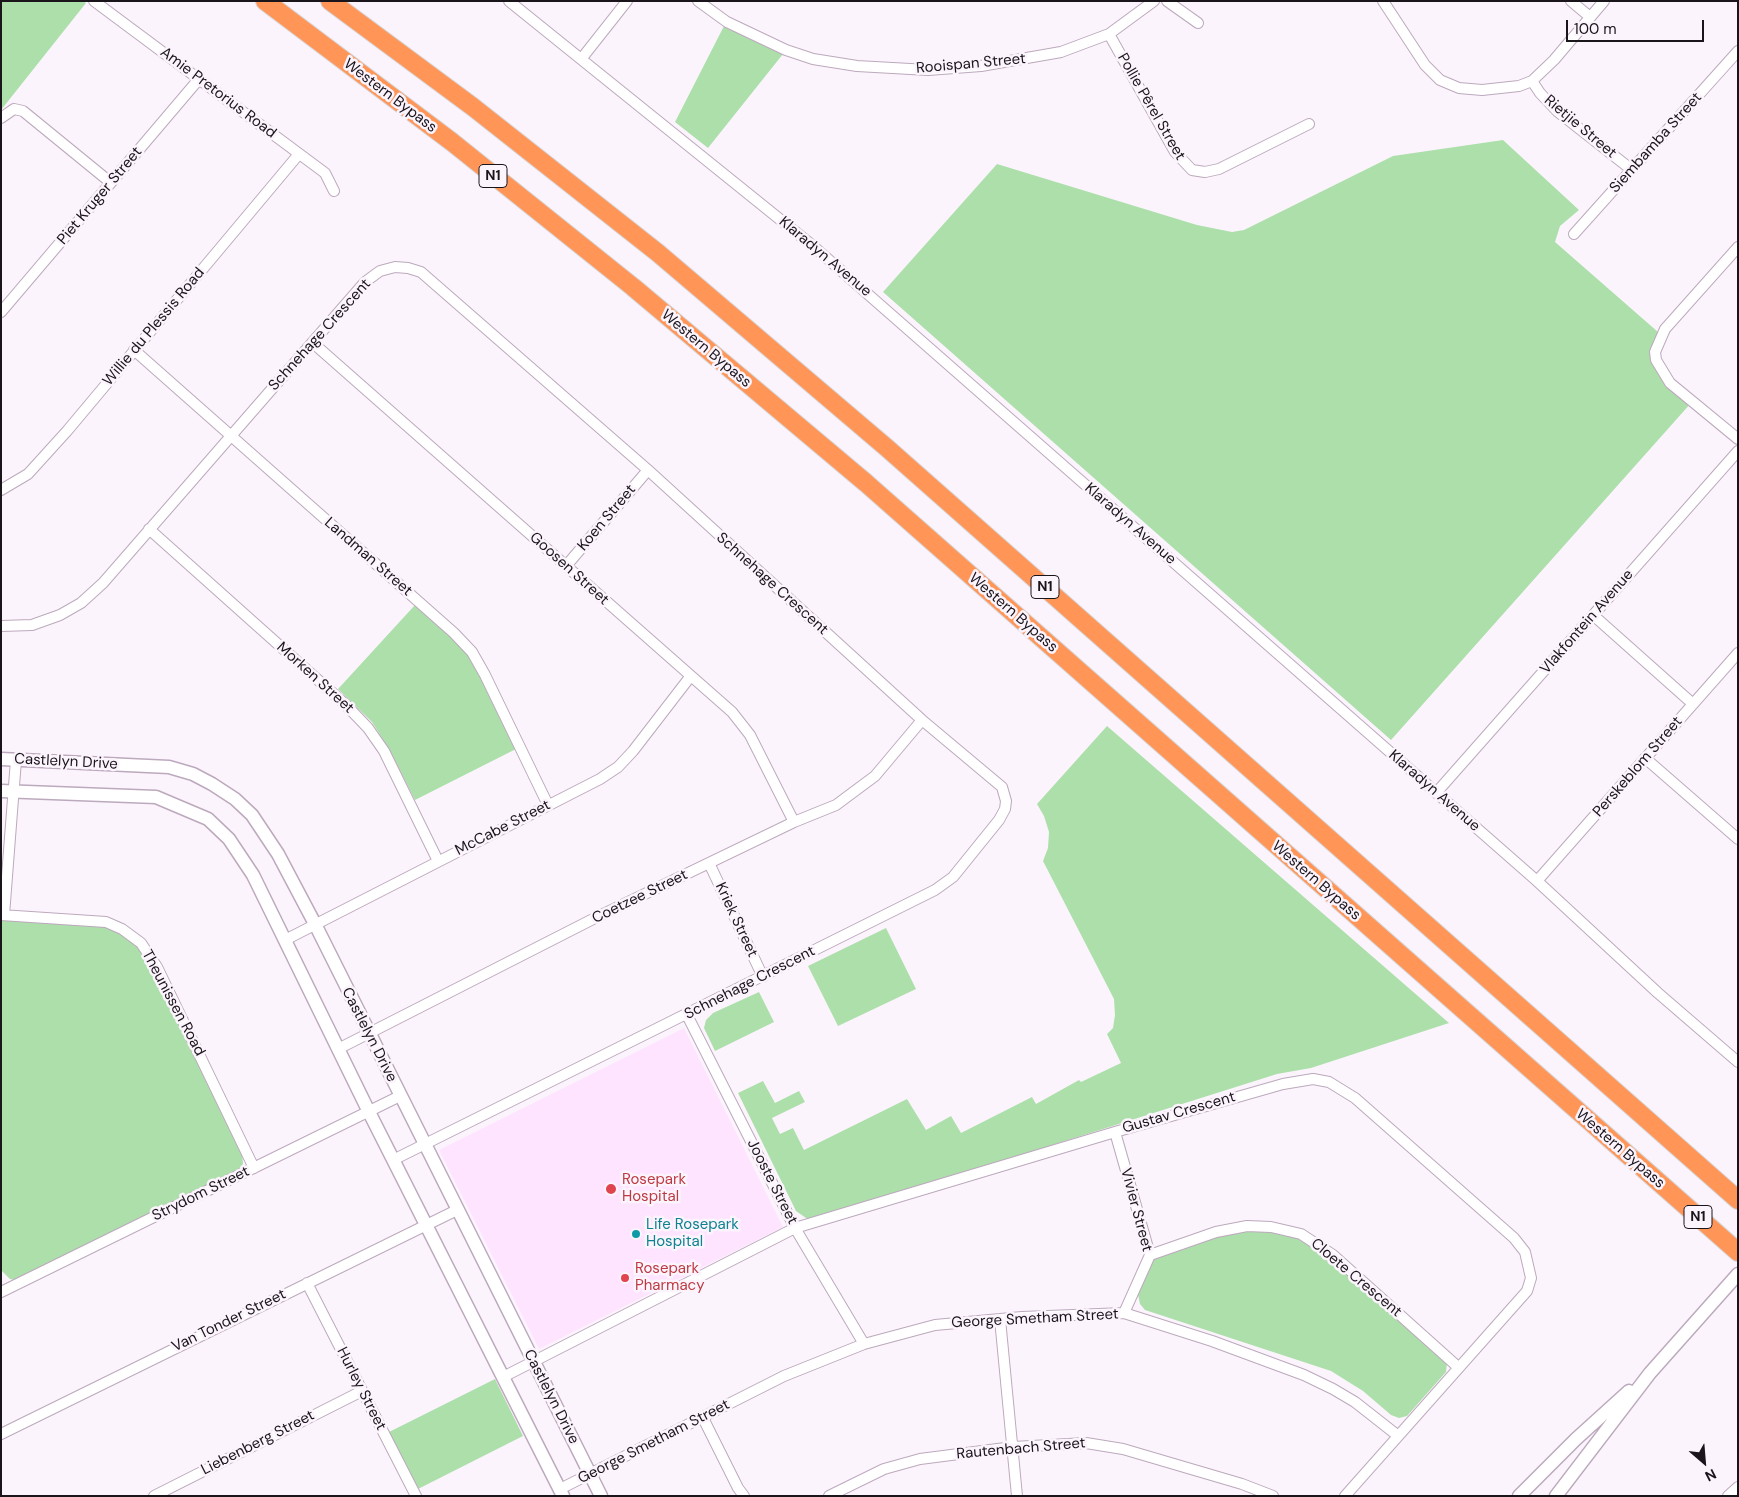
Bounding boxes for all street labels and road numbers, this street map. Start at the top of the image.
street label: Amie Pretorius Road [157,44,279,142]
street label: Rooispan Street [915,50,1027,78]
street label: Pollie Pêrel Street [1113,50,1189,164]
street label: Western Bypass [340,55,440,137]
street label: Siembamba Street [1606,89,1706,197]
street label: Rietjie Street [1540,92,1620,162]
street label: Piet Kruger Street [54,143,146,249]
road number: N1 [479,165,507,188]
street label: Klaradyn Avenue [775,213,875,301]
street label: Willie du Plessis Road [99,264,209,390]
street label: Schnehage Crescent [265,275,375,395]
street label: Western Bypass [657,306,755,392]
street label: Klaradyn Avenue [1081,479,1179,569]
street label: Koen Street [574,481,640,555]
street label: Landman Street [320,514,416,600]
street label: Goosen Street [526,529,612,609]
street label: Schnehage Crescent [712,529,832,639]
street label: Vlakfontein Avenue [1537,566,1637,678]
street label: Western Bypass [965,570,1061,656]
road number: N1 [1031,576,1059,598]
street label: Morken Street [273,639,357,717]
street label: Perskeblom Street [1590,713,1686,821]
street label: Klaradyn Avenue [1385,746,1483,836]
street label: Castlelyn Drive [14,750,118,774]
street label: McCabe Street [452,796,554,860]
street label: Western Bypass [1268,838,1364,924]
street label: Coetzee Street [589,866,691,928]
street label: Kriek Street [711,880,761,960]
street label: Schnehage Crescent [682,942,818,1024]
street label: Theunissen Road [137,947,209,1059]
street label: Castlelyn Drive [337,985,401,1085]
street label: Gustav Crescent [1121,1088,1237,1138]
street label: Western Bypass [1572,1106,1668,1192]
street label: Jooste Street [743,1136,801,1228]
street label: Strydom Street [149,1163,253,1225]
street label: Vivier Street [1116,1166,1156,1254]
road number: N1 [1684,1206,1712,1228]
street label: Cloete Crescent [1307,1235,1405,1321]
street label: Van Tonder Street [169,1286,289,1356]
street label: George Smetham Street [951,1306,1119,1332]
street label: Hurley Street [332,1344,390,1434]
street label: Castlelyn Drive [519,1347,583,1447]
street label: George Smetham Street [575,1396,733,1488]
street label: Liebenberg Street [198,1407,318,1479]
street label: Rautenbach Street [956,1434,1086,1464]

